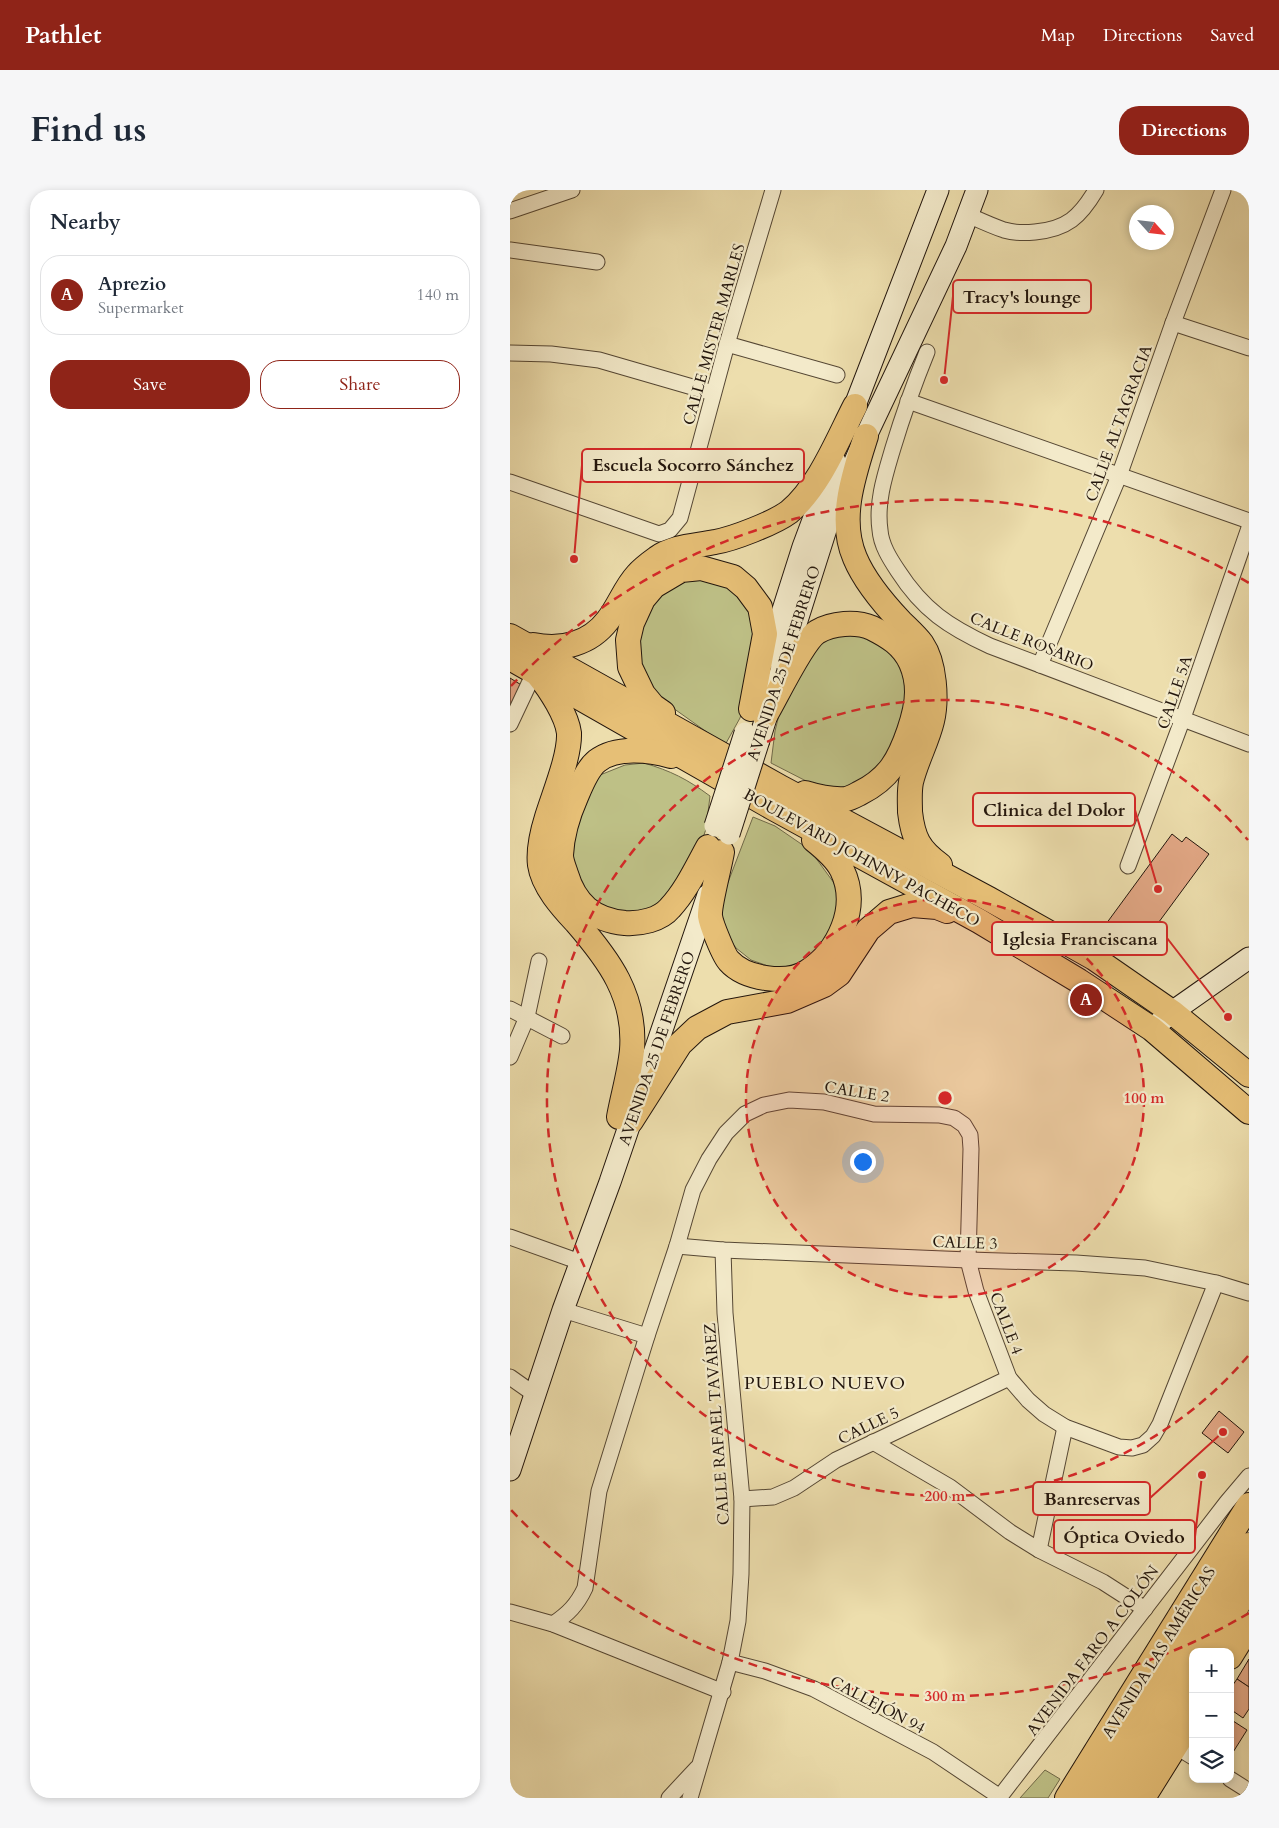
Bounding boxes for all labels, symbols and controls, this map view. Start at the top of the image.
text: Pathlet [25,19,102,52]
text: Map [1041,23,1075,48]
text: Directions [1103,23,1182,48]
text: Saved [1210,23,1254,48]
text: Find us [30,106,146,154]
button: Directions [1119,106,1249,155]
north arrow [1129,205,1174,250]
text: Nearby [50,208,121,237]
street label: CALLE MISTER MARLES [678,241,750,428]
text: Aprezio [98,271,166,297]
callout: Tracy's lounge [953,280,1091,313]
text: A [61,284,73,306]
text: 140 m [417,284,459,306]
text: Tracy's lounge [963,285,1081,310]
text: Supermarket [98,297,184,319]
street label: CALLE ALTAGRACIA [1080,341,1158,505]
button: Save [50,360,250,409]
button: Share [260,360,460,409]
callout: Escuela Socorro Sánchez [582,449,804,482]
text: Escuela Socorro Sánchez [592,453,794,478]
street label: AVENIDA 25 DE FEBRERO [742,563,826,764]
street label: CALLE ROSARIO [966,607,1097,677]
street label: CALLE 5A [1152,652,1198,732]
street label: BOULEVARD JOHNNY PACHECO [739,783,984,932]
callout: Clinica del Dolor [973,793,1135,826]
text: Clinica del Dolor [983,798,1126,823]
callout: Iglesia Franciscana [992,922,1167,955]
text: Iglesia Franciscana [1002,927,1158,952]
street label: AVENIDA 25 DE FEBRERO [613,948,701,1149]
pin: A [1070,981,1102,1019]
street label: CALLE 2 [823,1076,891,1108]
text: 100 m [1124,1088,1165,1108]
centre of rings [936,1089,954,1107]
your location [850,1149,876,1175]
street label: CALLE 3 [932,1231,998,1255]
street label: CALLE 4 [984,1289,1028,1358]
street label: CALLE RAFAEL TAVÁREZ [699,1322,735,1526]
district label: PUEBLO NUEVO [744,1371,906,1396]
street label: CALLE 5 [834,1402,903,1450]
callout: Banreservas [1033,1482,1150,1515]
text: 200 m [925,1486,966,1506]
text: Banreservas [1044,1487,1140,1512]
callout: Óptica Oviedo [1054,1520,1195,1553]
text: Óptica Oviedo [1063,1525,1185,1550]
street label: AVENIDA FARO A COLÓN [1021,1561,1164,1740]
street label: AVENIDA LAS AMÉRICAS [1097,1562,1221,1743]
map controls [1189,1648,1234,1783]
button: + [1189,1648,1234,1693]
street label: CALLEJÓN 94 [826,1671,929,1739]
text: 300 m [925,1686,966,1706]
button: − [1189,1693,1234,1738]
button: layers [1189,1738,1234,1783]

